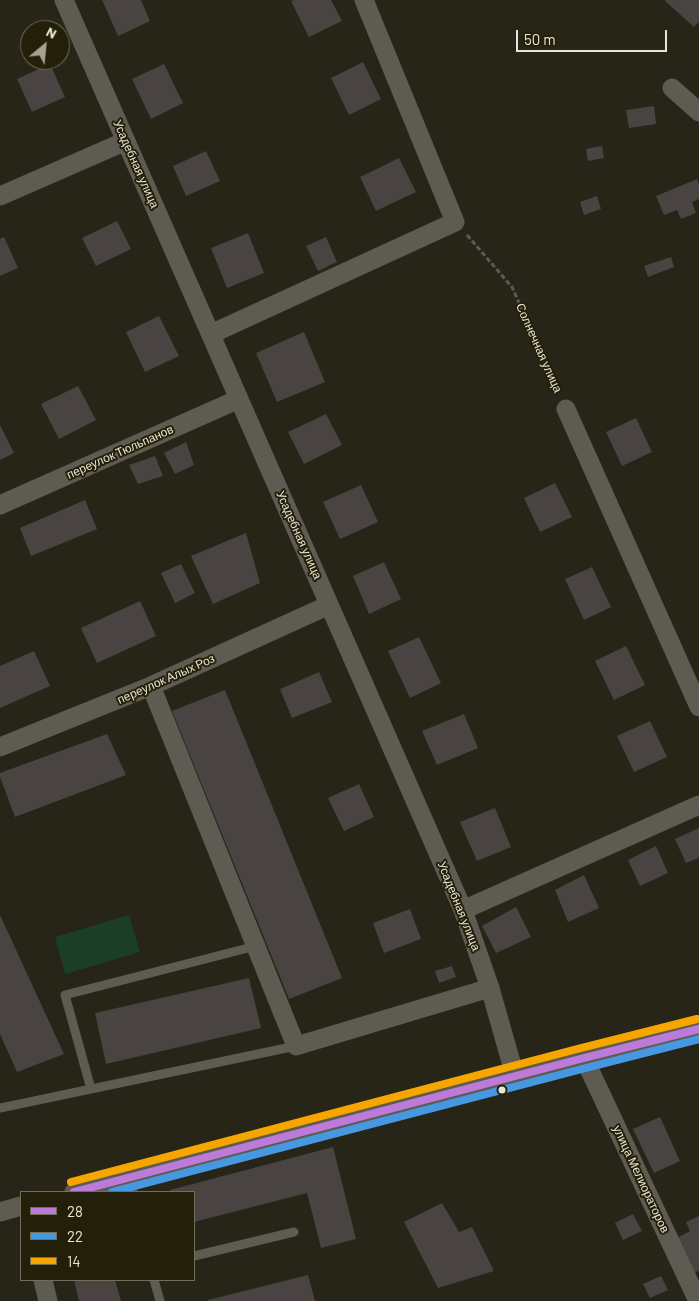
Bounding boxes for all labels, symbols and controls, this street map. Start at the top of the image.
north arrow [20,20,70,70]
scale bar [519,20,670,52]
text: N [44,23,60,42]
text: 50 m [524,30,556,48]
street label: Усадебная улица [110,118,162,210]
street label: Солнечная улица [513,301,565,395]
street label: переулок Тюльпанов [64,422,176,482]
street label: Усадебная улица [273,489,325,581]
street label: переулок Алых Роз [115,651,217,707]
street label: Усадебная улица [435,859,483,953]
unlabelled marker [497,1085,507,1095]
street label: улица Мелиораторов [610,1123,672,1235]
legend [20,1191,195,1281]
text: 28 [67,1202,83,1220]
text: 22 [67,1227,83,1245]
text: 14 [67,1252,81,1270]

